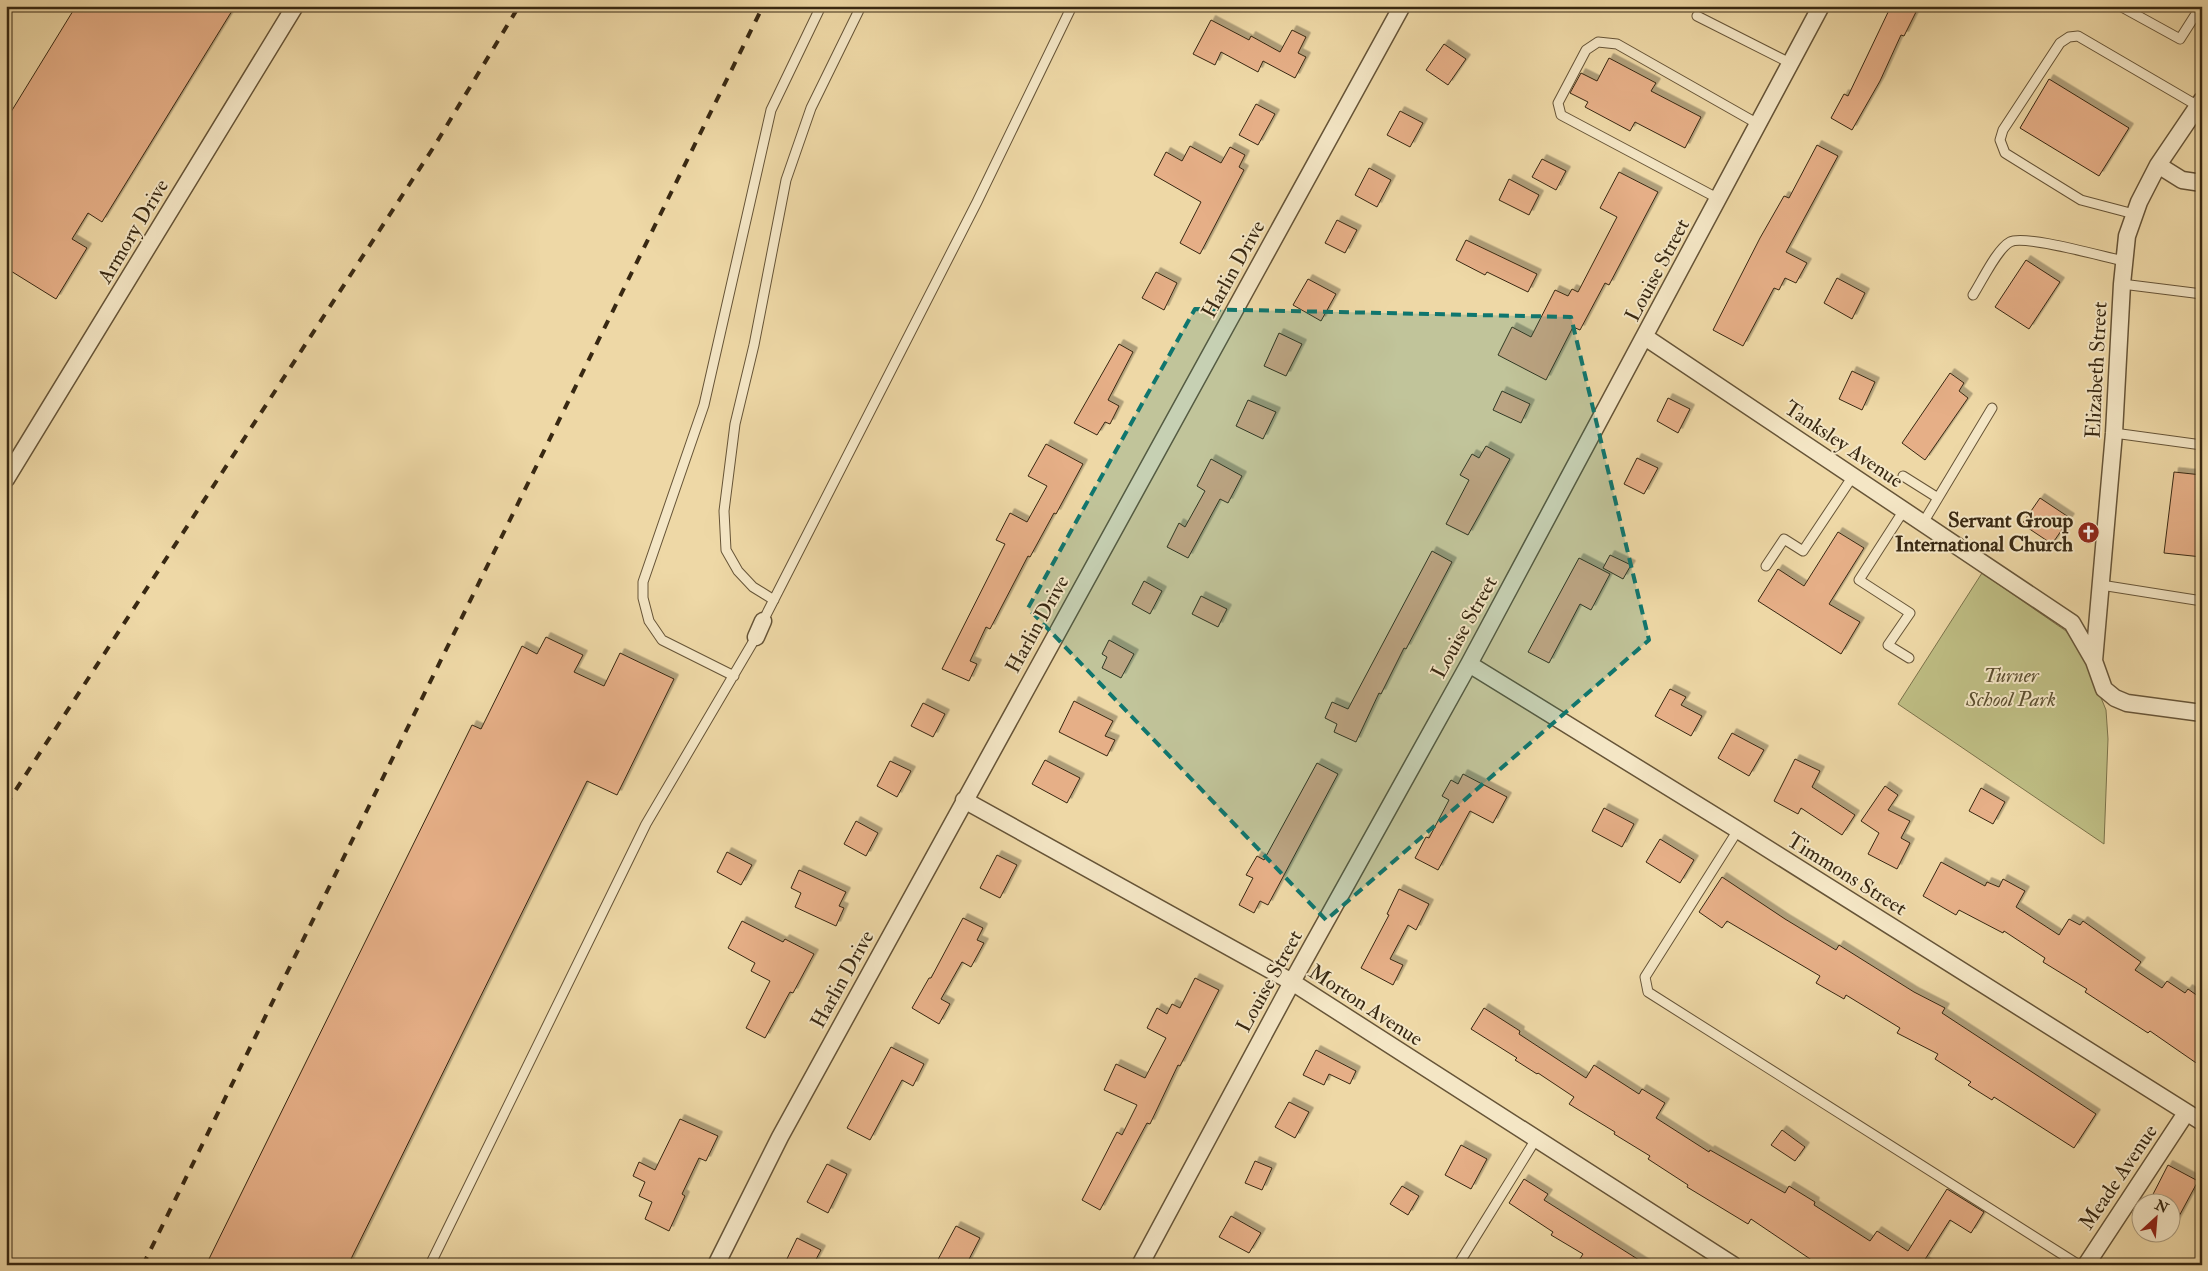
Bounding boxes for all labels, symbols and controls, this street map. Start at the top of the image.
street label: Armory Drive [91,174,175,289]
street label: Louise Street [1619,214,1696,326]
street label: Harlin Drive [1195,215,1272,323]
street label: Elizabeth Street [2079,301,2114,439]
street label: Tanksley Avenue [1779,395,1909,494]
place label: Servant Group International Church [1895,507,2073,558]
church icon: Servant Group International Church [2077,520,2101,544]
street label: Harlin Drive [999,570,1076,678]
street label: Louise Street [1425,571,1504,683]
park label: Turner School Park [1965,662,2056,713]
street label: Timmons Street [1782,827,1912,922]
street label: Harlin Drive [804,925,881,1033]
street label: Louise Street [1230,925,1309,1037]
street label: Morton Avenue [1304,958,1428,1052]
street label: Meade Avenue [2073,1119,2164,1235]
north arrow [2130,1194,2180,1244]
text: N [2151,1196,2171,1217]

